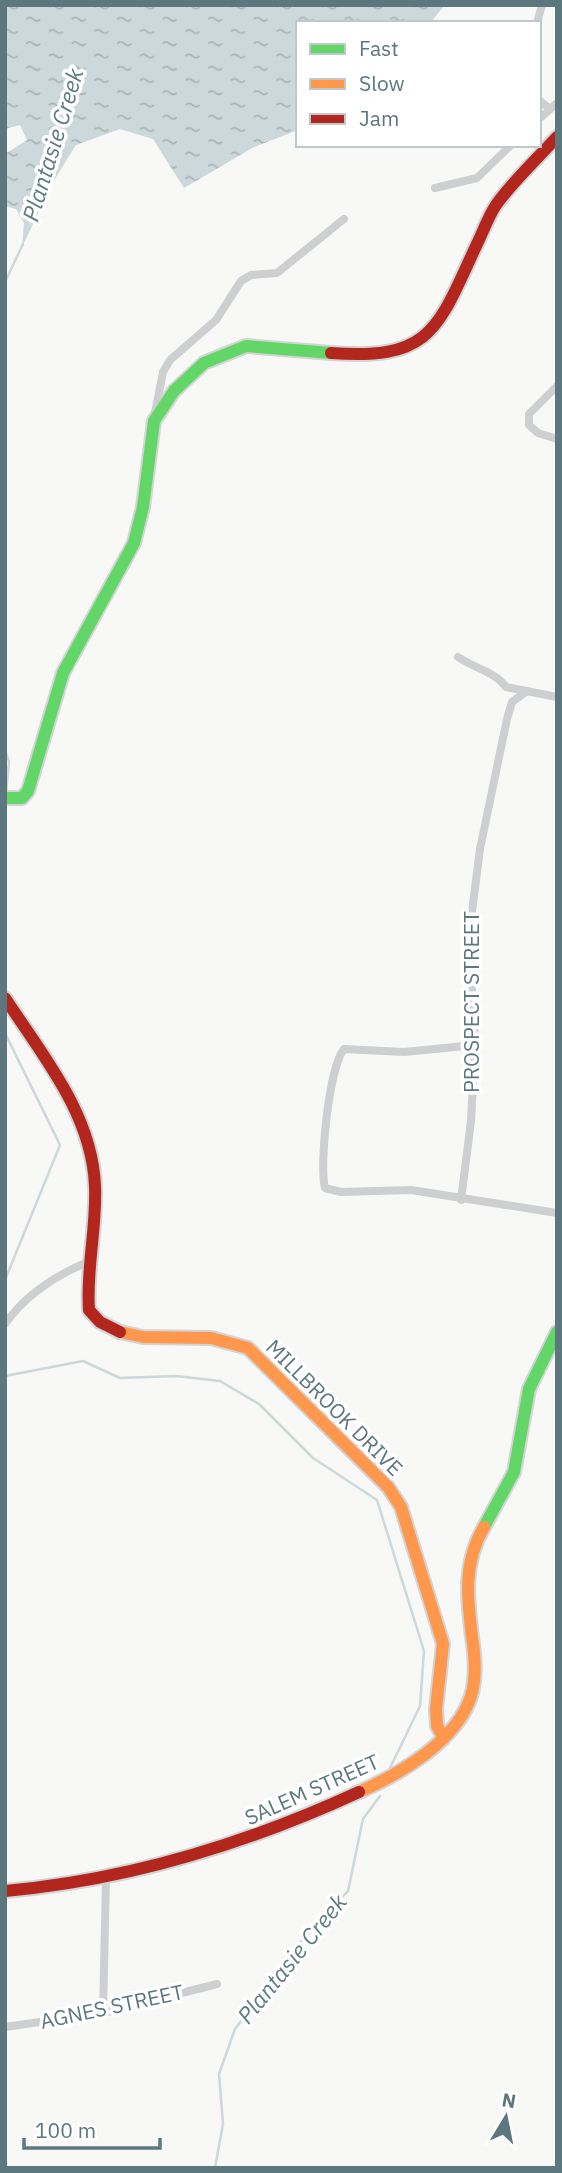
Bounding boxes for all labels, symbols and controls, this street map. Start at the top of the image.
legend [296,21,541,147]
text: Fast [359,34,399,62]
water label: Plantasie Creek [15,64,90,225]
text: Slow [359,69,405,97]
text: Jam [359,104,399,132]
street label: PROSPECT STREET [457,911,485,1093]
street label: MILLBROOK DRIVE [260,1333,409,1482]
street label: SALEM STREET [240,1747,383,1831]
water label: Plantasie Creek [230,1887,353,2029]
street label: AGNES STREET [38,1977,186,2035]
north arrow [471,2082,541,2152]
text: N [500,2087,518,2113]
scale bar [24,2106,161,2150]
text: 100 m [35,2116,96,2144]

